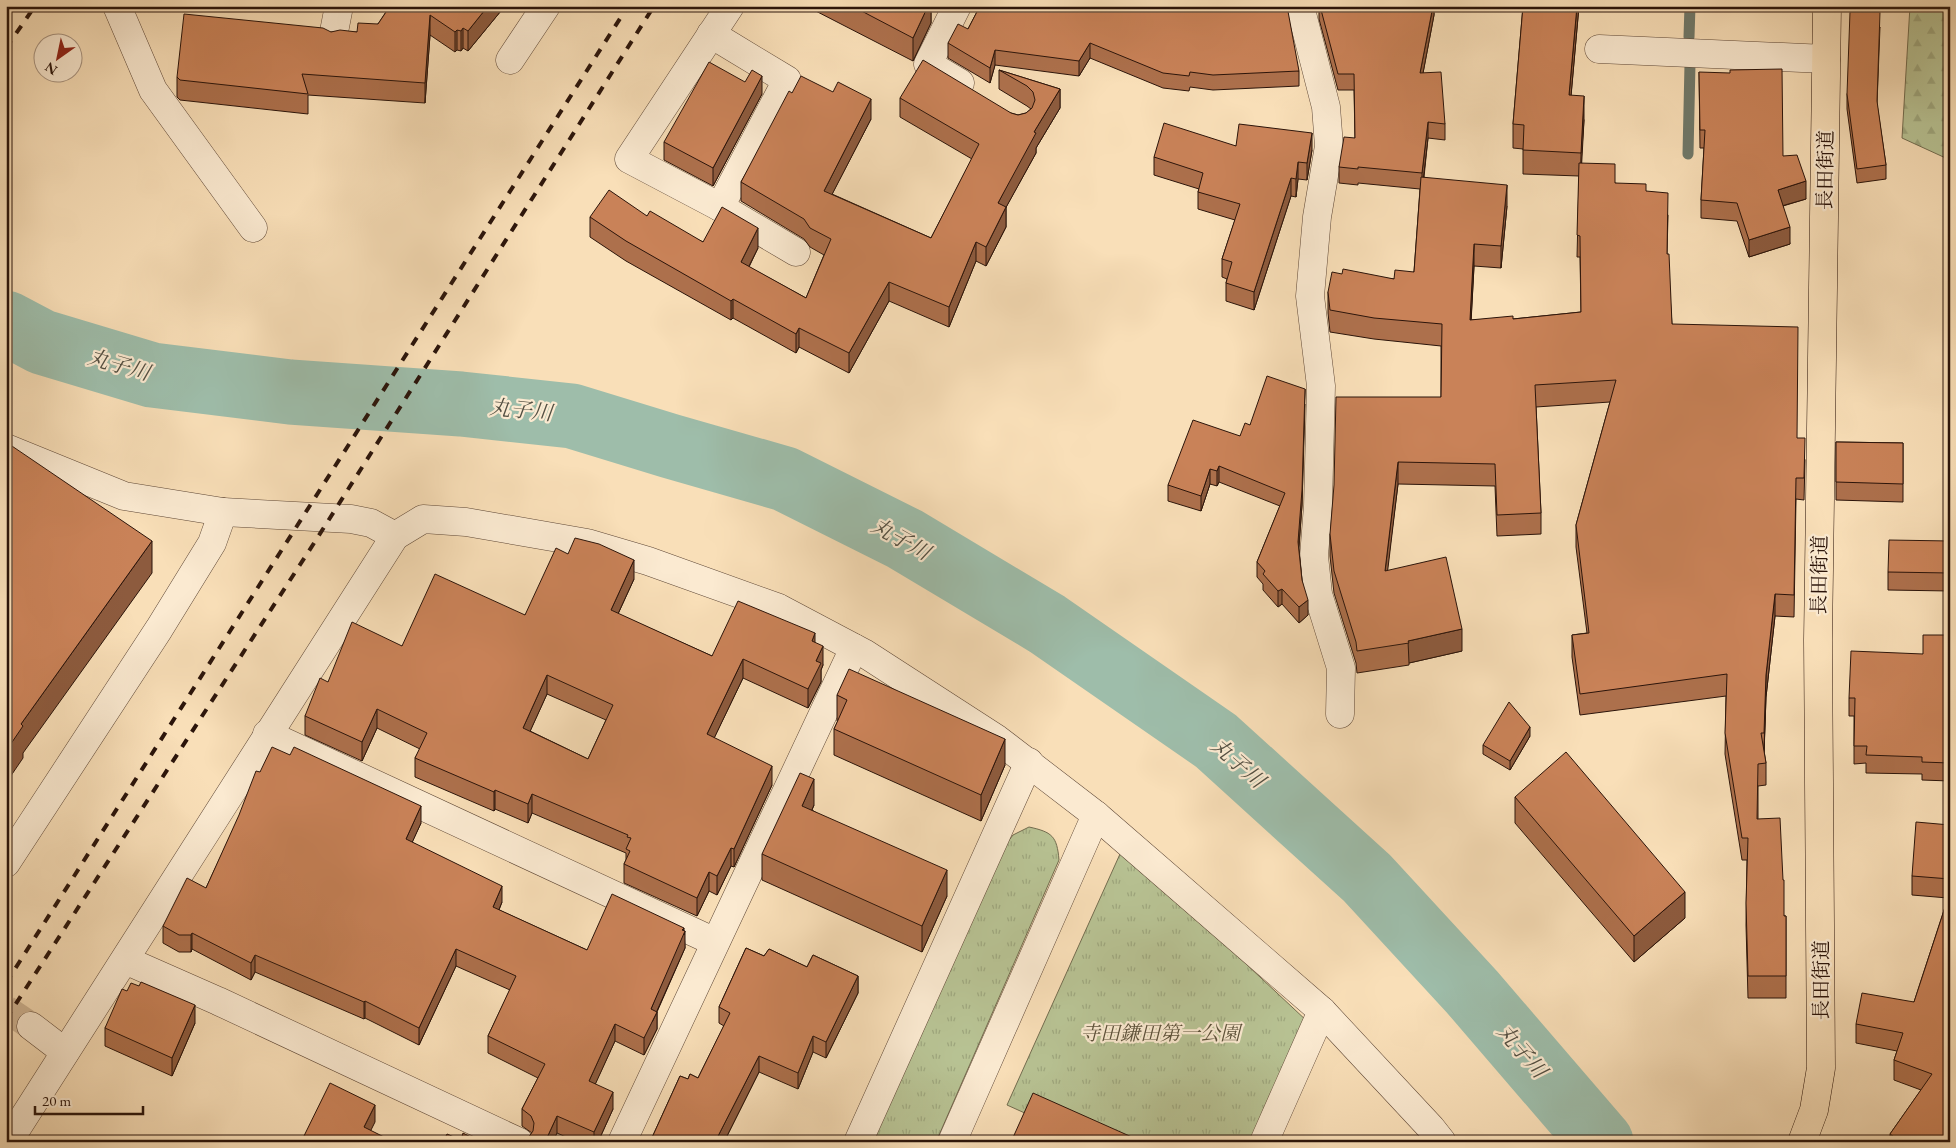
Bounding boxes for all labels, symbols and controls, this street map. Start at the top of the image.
north arrow [32,32,82,82]
text: N [41,58,61,80]
street label: 長田街道 [1811,130,1839,210]
water label: 丸子川 [85,343,155,387]
water label: 丸子川 [488,393,556,426]
water label: 丸子川 [867,511,937,567]
street label: 長田街道 [1805,535,1833,615]
water label: 丸子川 [1206,732,1272,795]
street label: 長田街道 [1808,940,1834,1020]
water label: 丸子川 [1492,1018,1555,1085]
park label: 寺田鎌田第一公園 [1080,1020,1243,1046]
scale bar [35,1083,142,1115]
text: 20 m [42,1091,71,1110]

